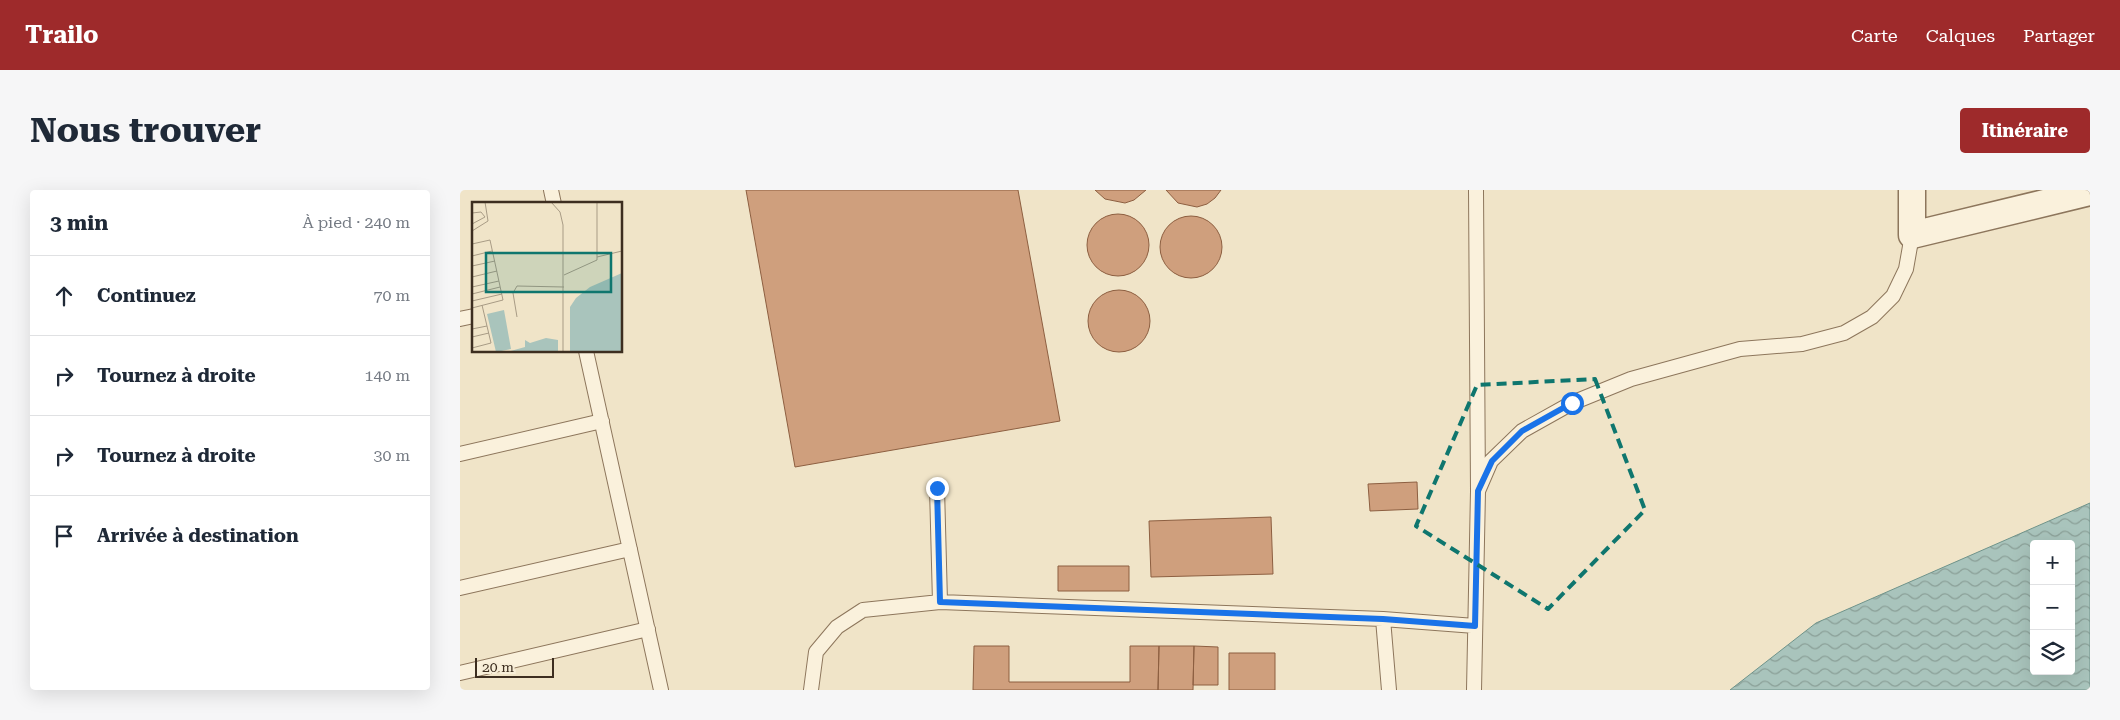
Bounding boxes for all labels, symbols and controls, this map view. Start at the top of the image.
text: Trailo [25,21,99,49]
text: Carte [1851,25,1898,46]
text: Calques [1926,25,1995,46]
text: Partager [2023,25,2095,46]
button: Itinéraire [1960,108,2090,153]
text: Nous trouver [30,110,261,151]
inset map [472,202,622,352]
text: 3 min [50,211,108,235]
text: À pied · 240 m [302,213,410,232]
icon: ahead [50,282,78,310]
text: Continuez [97,284,196,307]
text: 70 m [373,286,410,305]
icon: right [50,362,78,390]
text: Tournez à droite [97,364,256,387]
text: 140 m [364,366,410,385]
route start [1561,392,1584,415]
icon: right [50,442,78,470]
text: Tournez à droite [97,444,256,467]
text: 30 m [373,446,410,465]
route end [926,477,949,500]
icon: arrive [50,522,78,550]
text: Arrivée à destination [97,524,299,547]
map controls [2030,540,2075,675]
button: + [2030,540,2075,585]
button: − [2030,585,2075,630]
button: layers [2030,630,2075,675]
scale bar [475,655,554,678]
text: 20 m [482,659,514,675]

